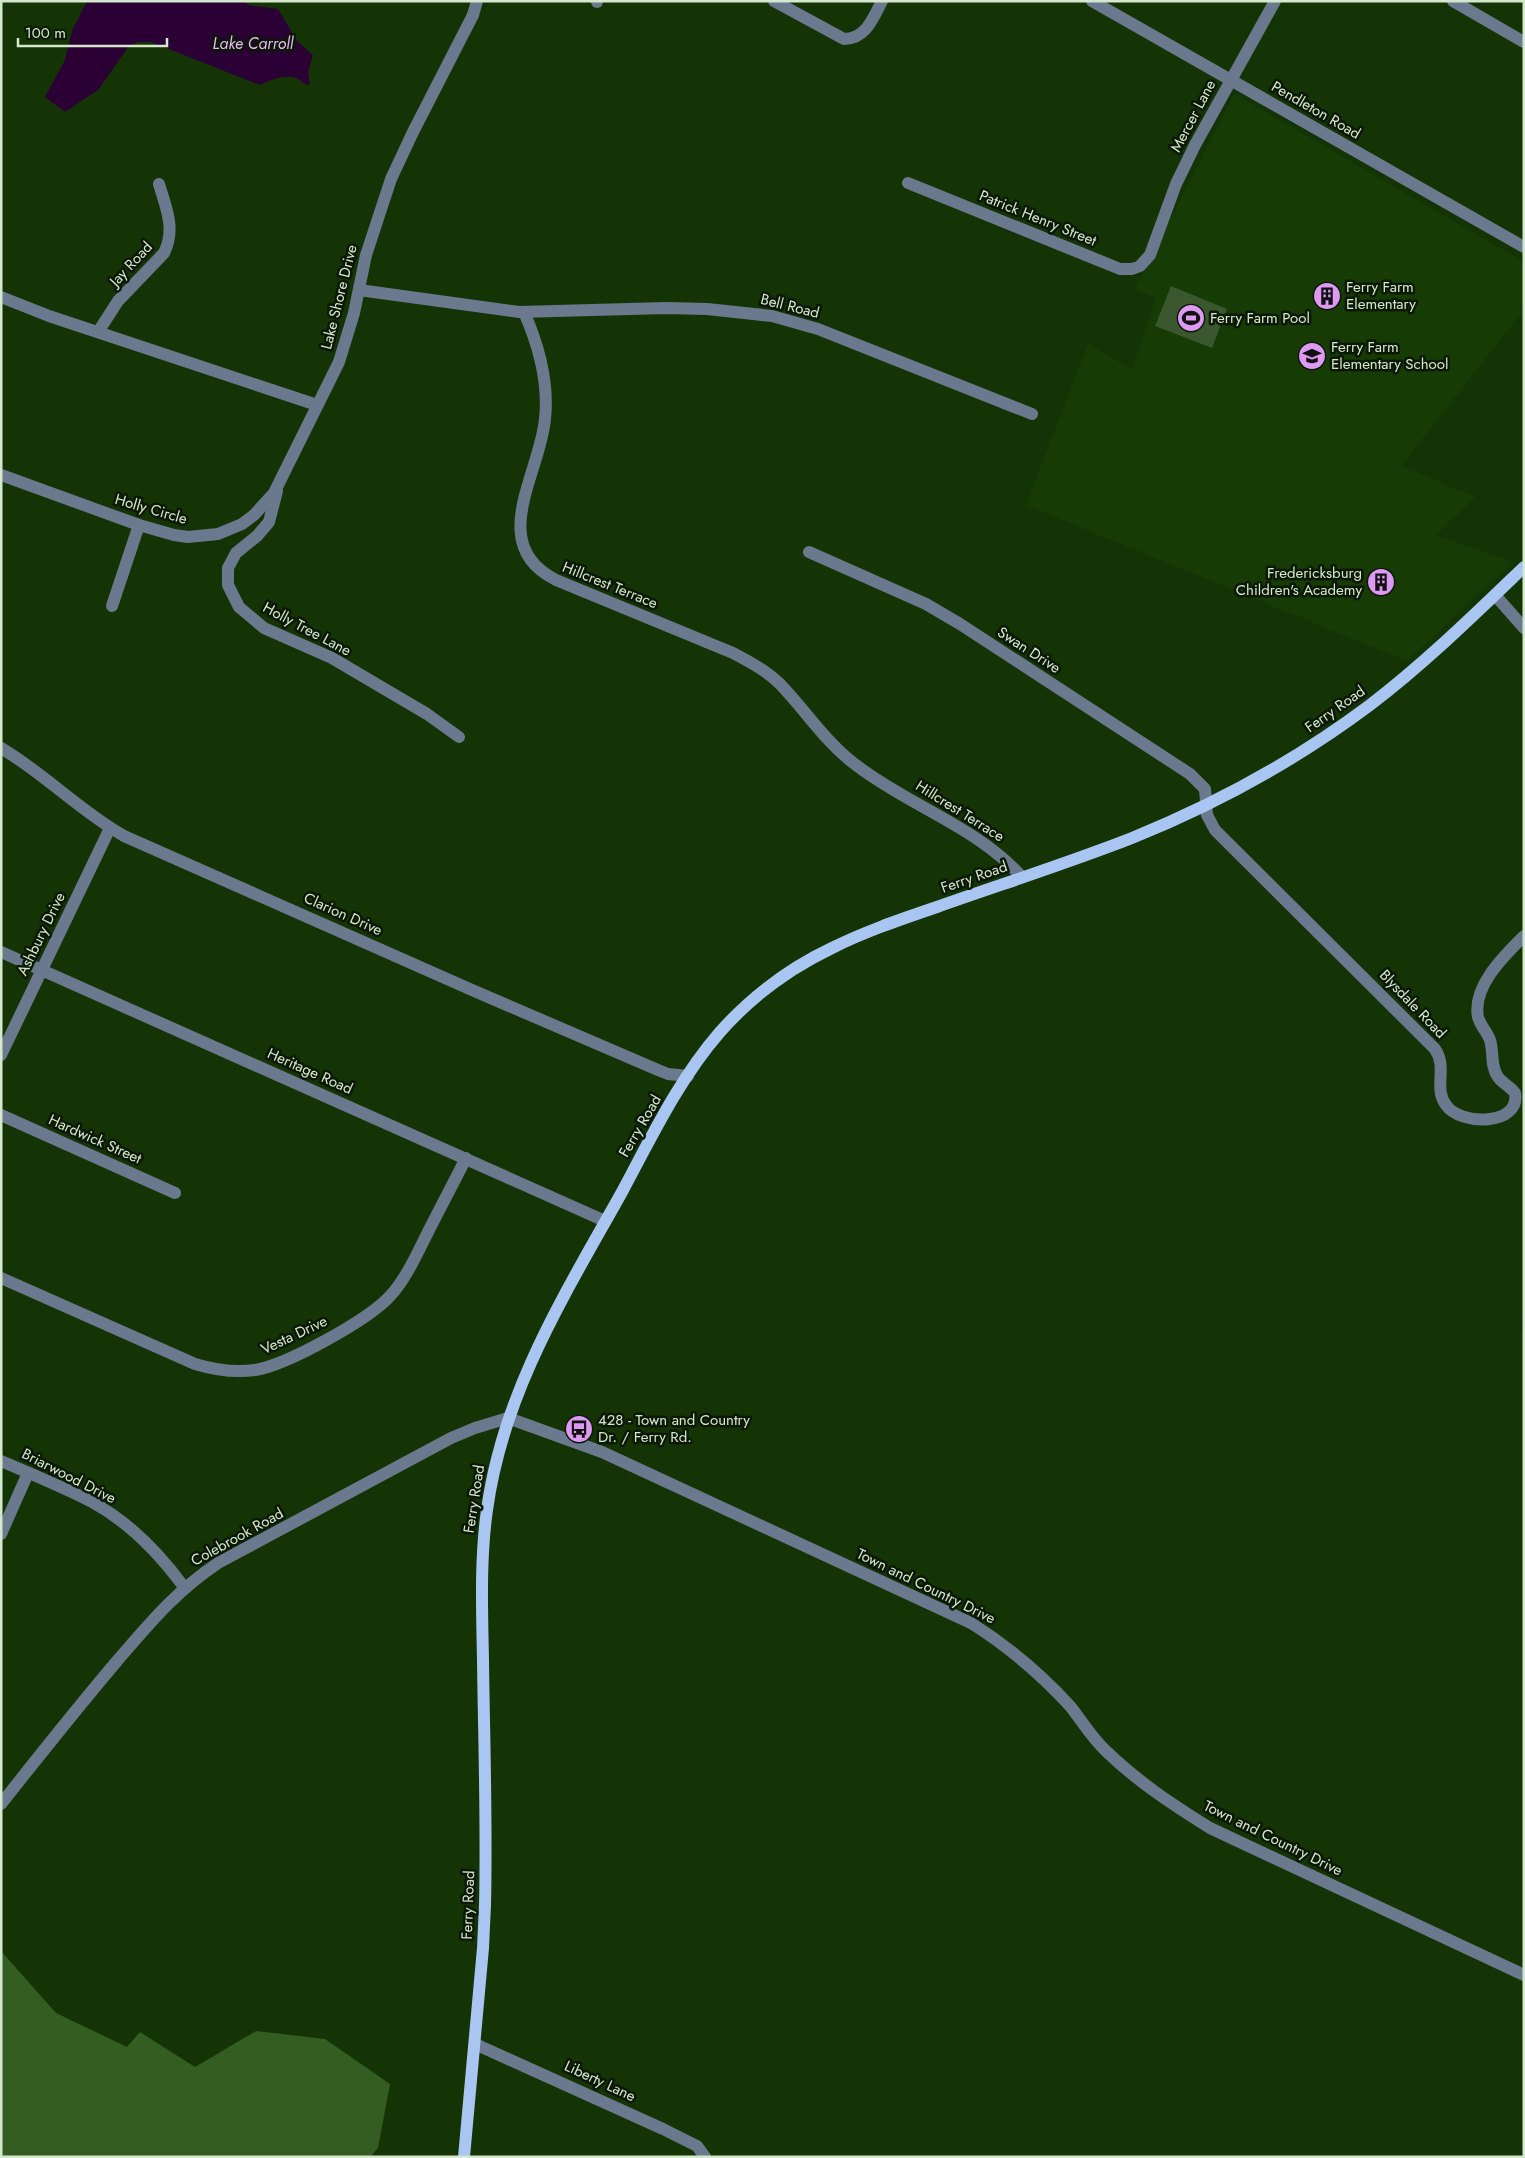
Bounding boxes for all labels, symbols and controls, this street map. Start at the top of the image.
scale bar [18,15,166,47]
text: 100 m [25,22,66,44]
water label: Lake Carroll [213,32,295,55]
street label: Mercer Lane [1165,76,1221,156]
street label: Pendleton Road [1267,76,1365,144]
street label: Patrick Henry Street [976,184,1100,252]
street label: Jay Road [103,237,158,293]
street label: Lake Shore Drive [315,242,363,352]
place label: Ferry Farm Elementary [1346,276,1416,315]
building icon: Ferry Farm Elementary [1312,281,1342,311]
street label: Bell Road [758,288,822,324]
sports icon: Ferry Farm Pool [1176,303,1206,333]
place label: Ferry Farm Pool [1210,307,1310,329]
place label: Ferry Farm Elementary School [1331,336,1448,375]
school or university icon: Ferry Farm Elementary School [1297,341,1327,371]
street label: Holly Circle [112,488,190,530]
street label: Hillcrest Terrace [559,556,661,614]
place label: Fredericksburg Children's Academy [1236,562,1362,601]
building icon: Fredericksburg Children's Academy [1366,567,1396,597]
street label: Holly Tree Lane [259,596,355,662]
street label: Swan Drive [993,621,1065,679]
street label: Ferry Road [1300,680,1370,738]
street label: Hillcrest Terrace [911,775,1009,847]
street label: Ferry Road [938,855,1010,899]
street label: Clarion Drive [300,887,386,941]
street label: Ashbury Drive [11,888,71,979]
street label: Blysdale Road [1374,965,1452,1043]
street label: Heritage Road [264,1042,356,1100]
street label: Ferry Road [613,1091,667,1161]
street label: Hardwick Street [45,1109,145,1170]
street label: Vesta Drive [257,1310,331,1360]
place label: 428 - Town and Country Dr. / Ferry Rd. [598,1409,750,1448]
bus stop icon: 428 - Town and Country Dr. / Ferry Rd. [564,1414,594,1444]
street label: Briarwood Drive [18,1443,120,1509]
street label: Ferry Road [458,1463,490,1535]
street label: Colebrook Road [187,1502,287,1572]
street label: Town and Country Drive [853,1543,999,1629]
street label: Town and Country Drive [1200,1795,1346,1881]
street label: Ferry Road [456,1870,480,1940]
street label: Liberty Lane [561,2055,639,2107]

